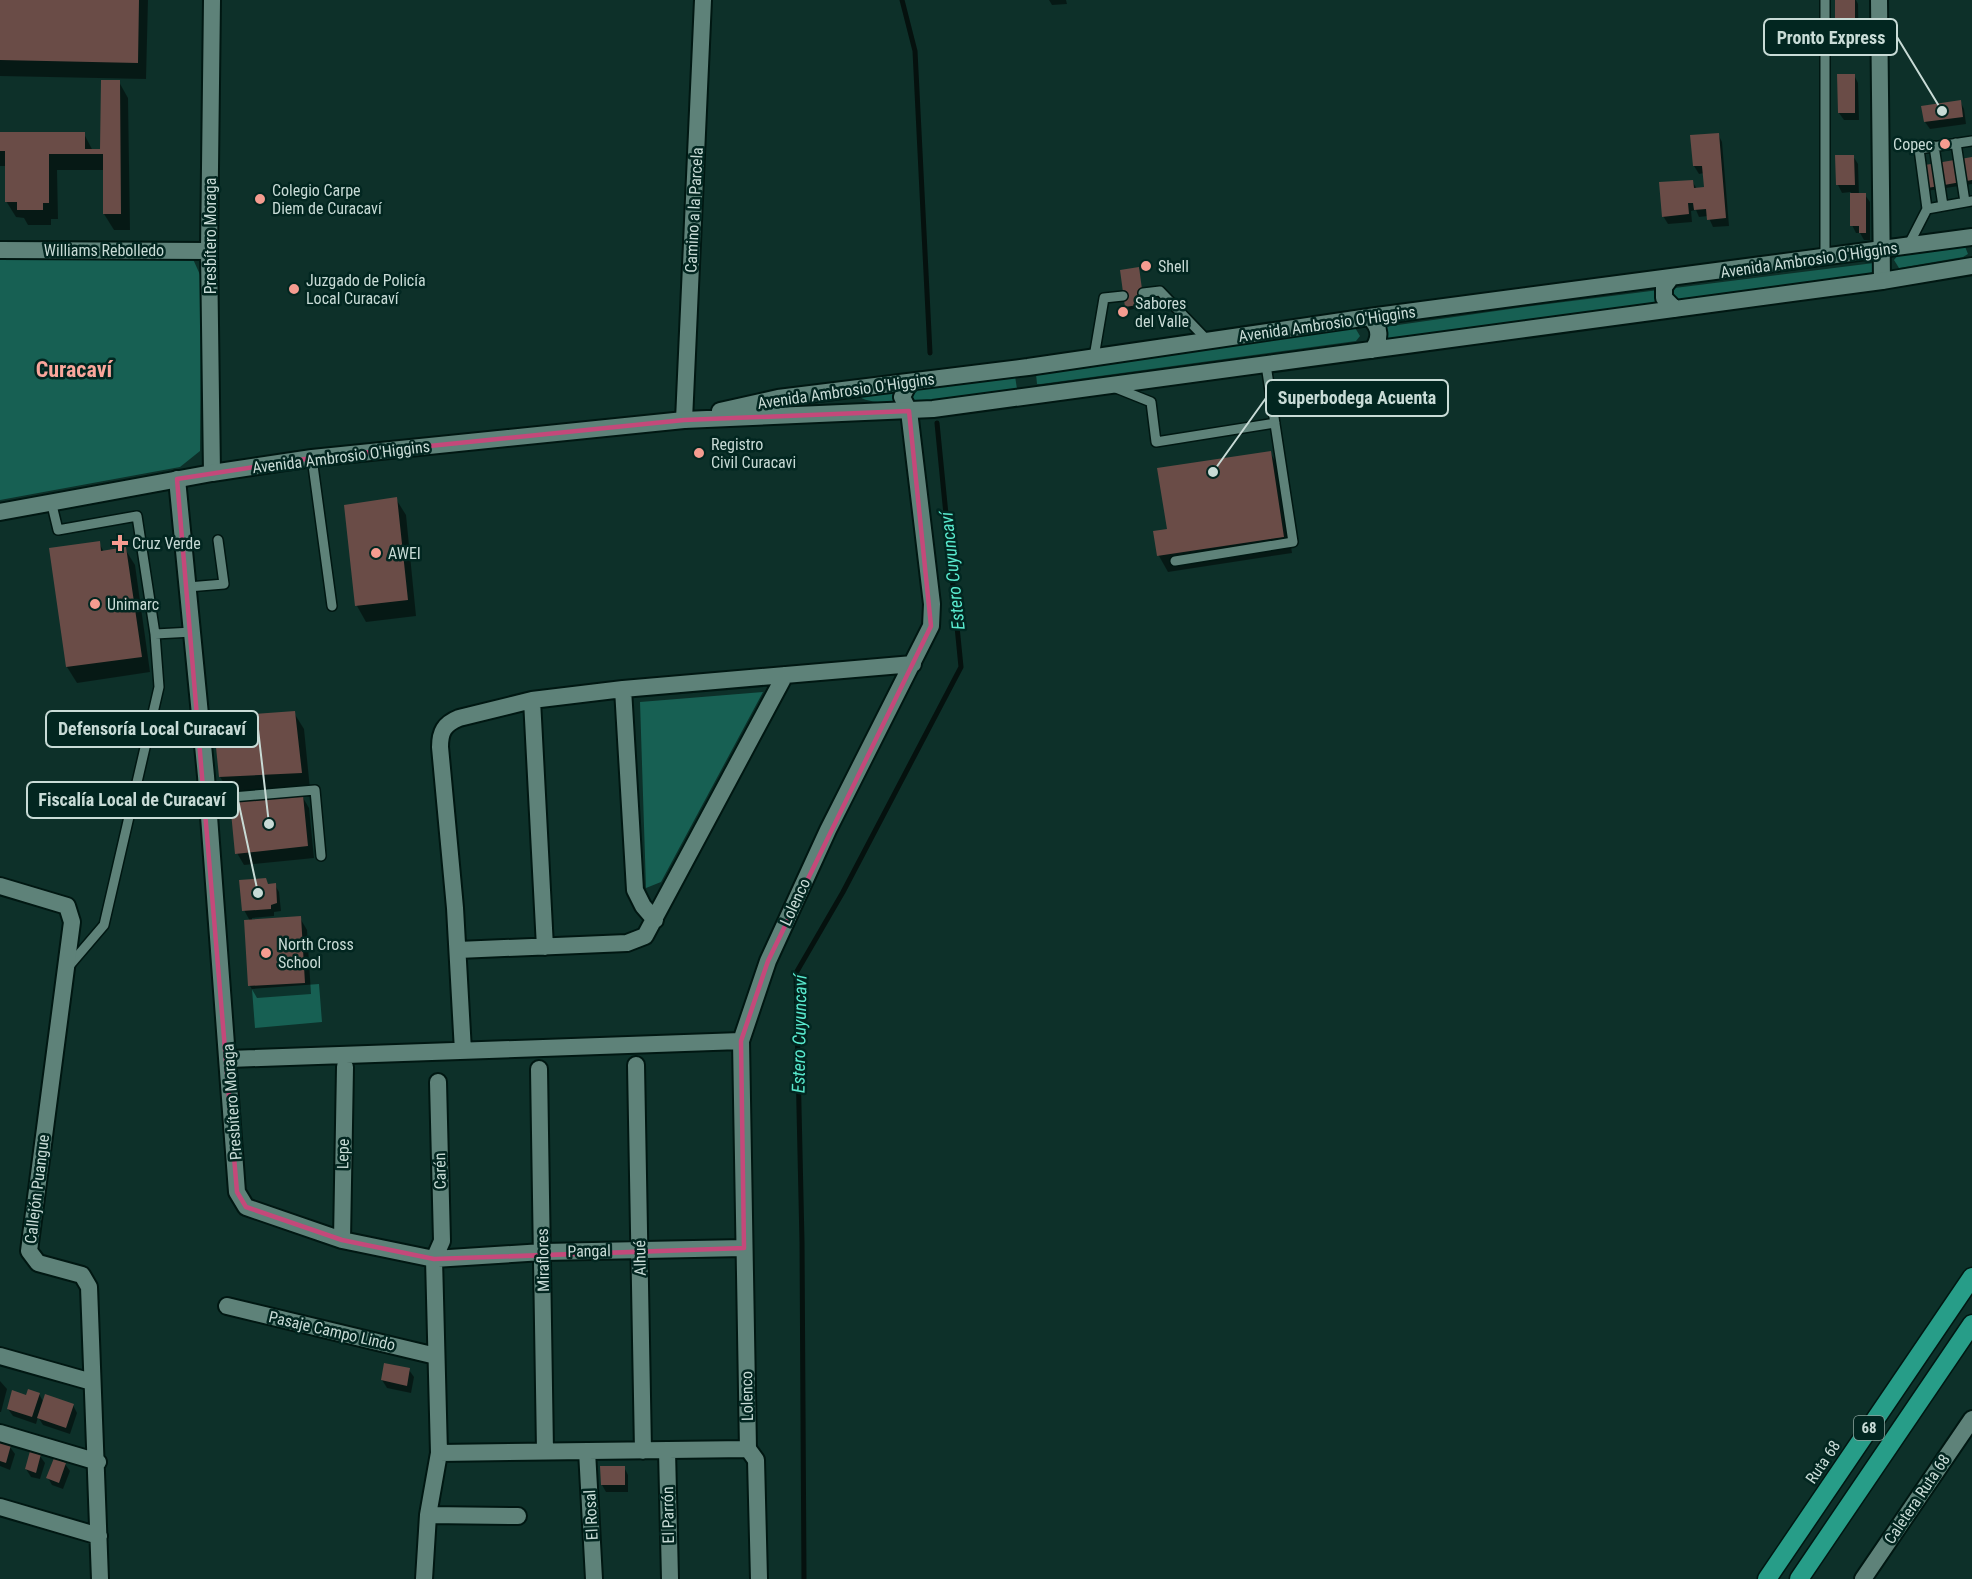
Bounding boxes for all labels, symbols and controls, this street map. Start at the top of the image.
callout: Pronto Express [1764,19,1897,55]
text: Pronto Express [1777,27,1885,48]
place label: Copec [1893,135,1933,154]
marker: Copec [1938,137,1952,151]
street label: Camino a la Parcela [681,147,707,273]
street label: Presbítero Moraga [201,178,220,294]
place label: Colegio Carpe Diem de Curacaví [272,181,383,218]
marker: Colegio Carpe Diem de Curacaví [253,192,267,206]
street label: Avenida Ambrosio O'Higgins [1719,238,1899,282]
street label: Williams Rebolledo [44,241,164,260]
place label: Shell [1158,257,1189,276]
marker: Shell [1139,259,1153,273]
place label: Juzgado de Policía Local Curacaví [306,271,426,308]
marker: Juzgado de Policía Local Curacaví [287,282,301,296]
place label: Sabores del Valle [1135,294,1189,331]
street label: Avenida Ambrosio O'Higgins [1237,302,1417,346]
marker: Sabores del Valle [1116,305,1130,319]
district label: Curacaví [36,357,114,382]
street label: Avenida Ambrosio O'Higgins [756,369,936,413]
callout: Superbodega Acuenta [1266,380,1448,416]
text: Superbodega Acuenta [1278,387,1436,408]
place label: Registro Civil Curacavi [711,435,796,472]
street label: Avenida Ambrosio O'Higgins [251,437,431,477]
marker: Registro Civil Curacavi [692,446,706,460]
water label: Estero Cuyuncaví [935,508,969,631]
place label: Cruz Verde [132,534,201,553]
marker: Cruz Verde [113,536,127,550]
place label: AWEI [388,544,421,563]
marker: AWEI [369,546,383,560]
place label: Unimarc [107,595,159,614]
marker: Unimarc [88,597,102,611]
callout: Defensoría Local Curacaví [46,711,258,747]
text: Defensoría Local Curacaví [58,718,247,739]
callout: Fiscalía Local de Curacaví [27,782,238,818]
text: Fiscalía Local de Curacaví [38,789,227,810]
street label: Lolenco [776,875,814,929]
place label: North Cross School [278,935,354,972]
marker: North Cross School [259,946,273,960]
water label: Estero Cuyuncaví [787,972,811,1093]
street label: Presbítero Moraga [218,1043,246,1161]
street label: Callejón Puangue [21,1133,53,1245]
street label: Lepe [333,1139,353,1169]
street label: Carén [430,1152,450,1190]
street label: Miraflores [533,1228,553,1292]
street label: Alhué [630,1240,650,1276]
street label: Pangal [567,1241,611,1261]
street label: Pasaje Campo Lindo [267,1307,397,1355]
street label: Lolenco [737,1371,757,1421]
road number: 68 [1854,1416,1884,1440]
street label: Ruta 68 [1802,1437,1844,1487]
street label: Caletera Ruta 68 [1880,1451,1954,1547]
street label: El Parrón [658,1486,678,1544]
street label: El Rosal [580,1489,602,1541]

